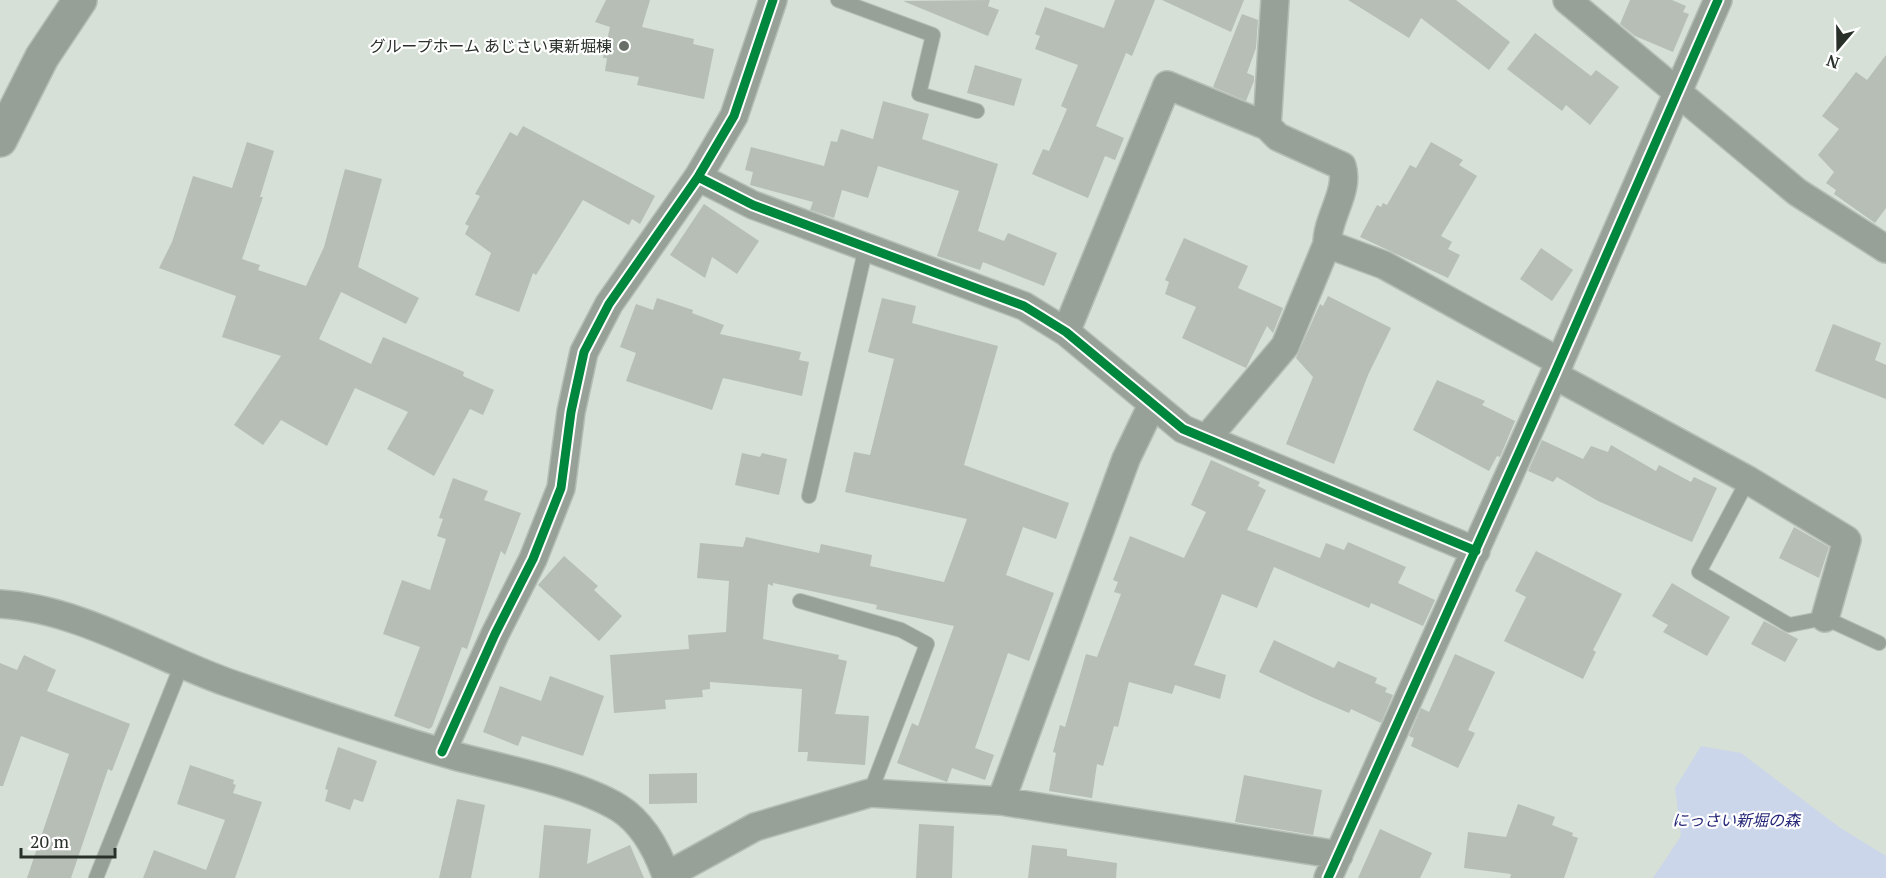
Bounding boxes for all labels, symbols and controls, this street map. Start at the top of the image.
north arrow [1808,18,1868,78]
place label: グループホーム あじさい東新堀棟 [370,35,612,57]
marker: グループホーム あじさい東新堀棟 [617,39,631,53]
text: N [1823,50,1842,75]
park label: にっさい新堀の森 [1672,809,1802,831]
scale bar [21,821,116,859]
text: 20 m [30,829,70,853]

